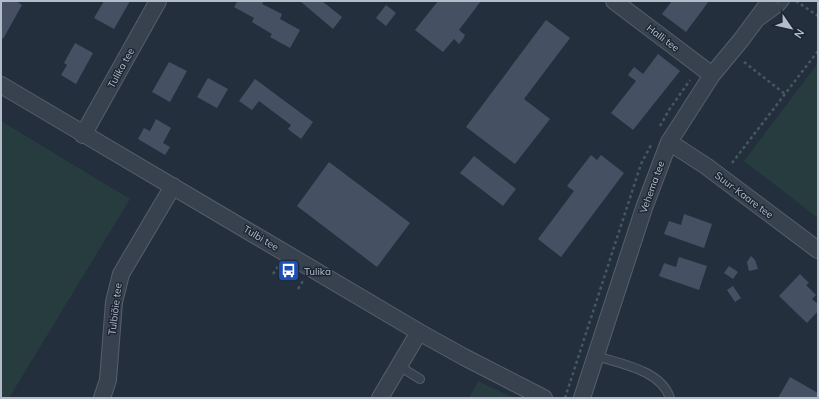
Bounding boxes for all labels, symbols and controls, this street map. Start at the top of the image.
north arrow [771,8,811,48]
street label: Halli tee [644,21,682,55]
text: N [791,26,807,41]
street label: Tulika tee [105,46,137,90]
street label: Vehema tee [637,159,667,215]
street label: Suur-Kaare tee [712,169,776,221]
street label: Tulbi tee [241,222,281,254]
bus stop icon: Tulika [275,258,301,284]
place label: Tulika [304,265,331,278]
street label: Tulbiõie tee [105,282,125,336]

